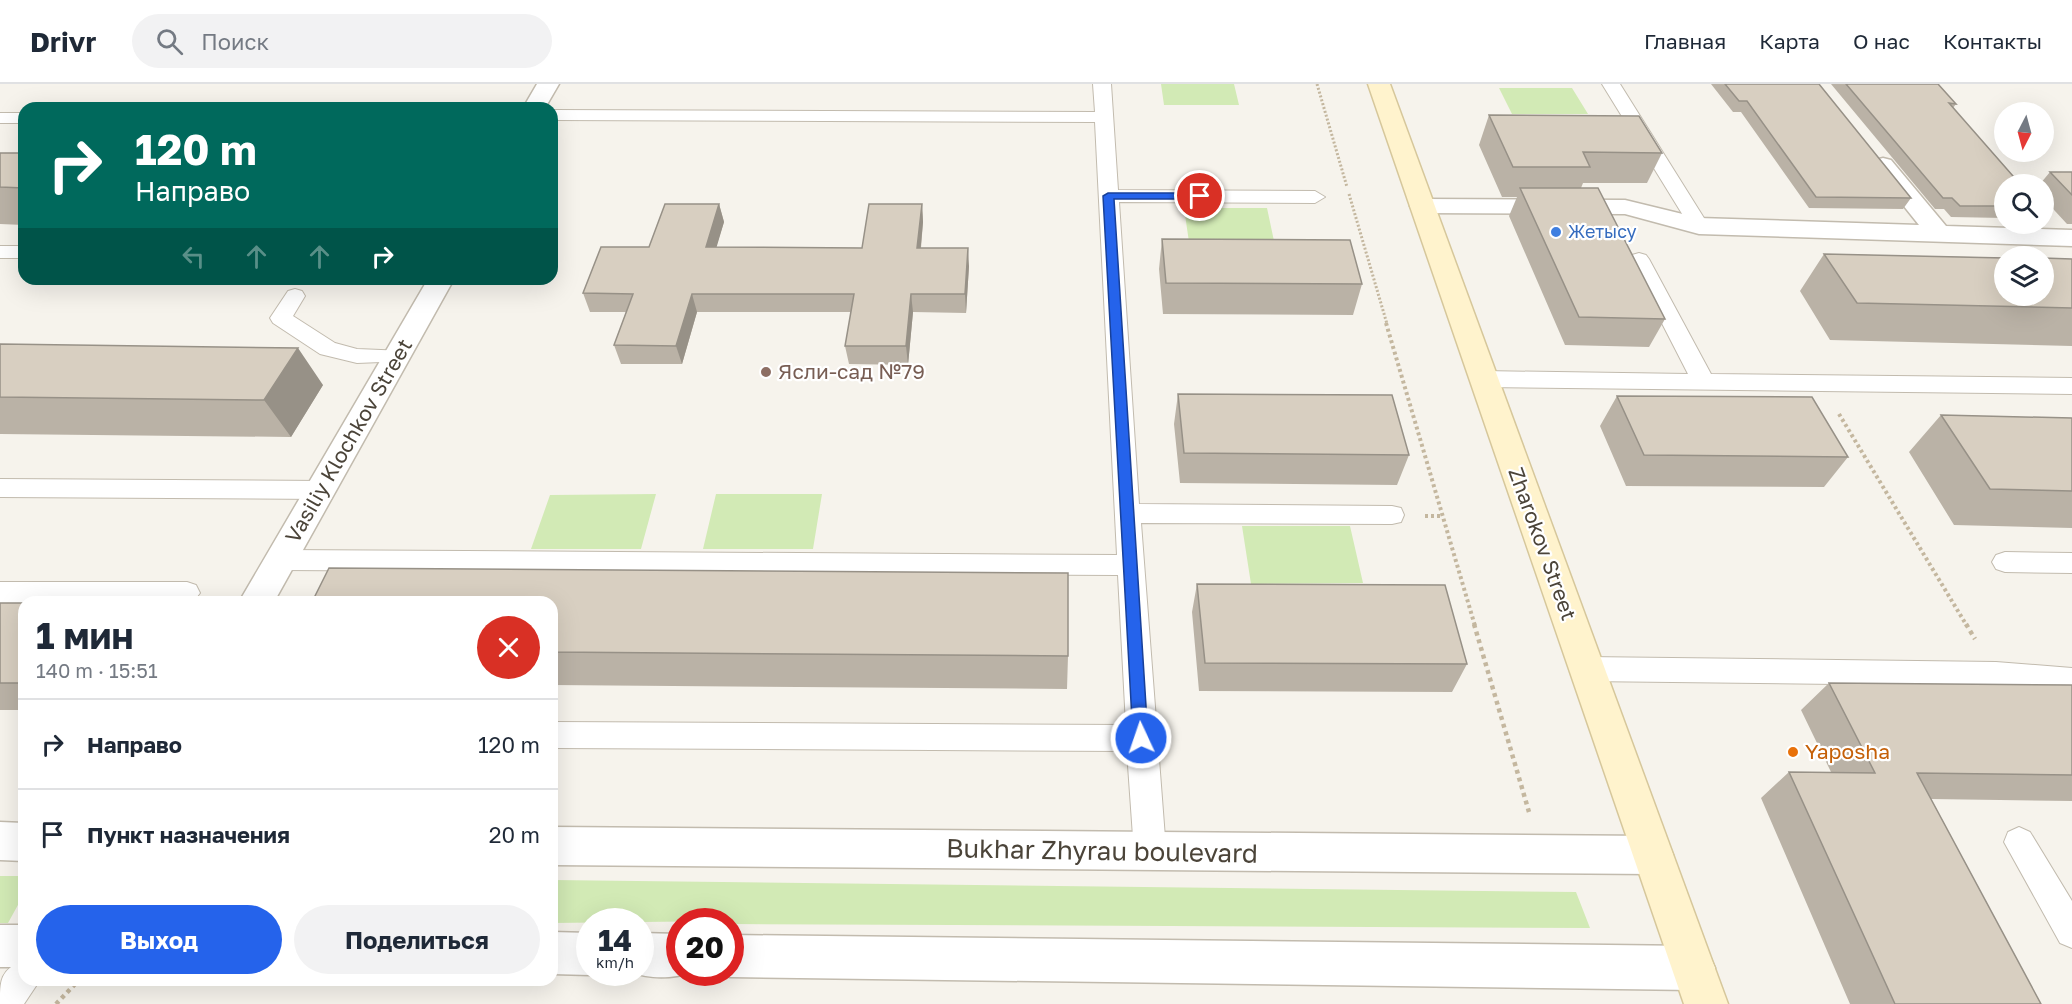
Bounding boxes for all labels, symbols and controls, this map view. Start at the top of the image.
search box [132,14,552,68]
text: Drivr [30,25,96,58]
icon: search [153,25,186,58]
text: Поиск [201,28,269,55]
text: Главная [1644,28,1726,54]
text: Карта [1759,28,1820,54]
text: О нас [1853,28,1910,54]
text: Контакты [1943,28,2042,54]
north arrow [1994,102,2054,162]
map controls [1994,102,2054,306]
text: 120 m [135,124,257,174]
icon: right [36,126,114,204]
pin [1174,170,1225,221]
button: search [1994,174,2054,234]
text: Направо [135,175,250,207]
icon: arrive [1183,179,1216,212]
place label: Жетысу [1568,220,1637,242]
marker: Жетысу [1549,225,1563,239]
icon: left [177,240,210,273]
icon: ahead [240,240,273,273]
icon: ahead [303,240,336,273]
icon: right [366,240,399,273]
button: layers [1994,246,2054,306]
street label: Vasiliy Klochkov Street [279,334,417,547]
place label: Ясли-сад №79 [778,358,925,384]
marker: Ясли-сад №79 [759,365,773,379]
street label: Zharokov Street [1503,464,1583,624]
text: 1 мин [36,614,133,657]
button: close [477,616,540,679]
text: 140 m · 15:51 [36,658,158,682]
position arrow [1109,706,1173,770]
icon: right [36,728,69,761]
text: Направо [87,731,182,758]
text: 120 m [478,731,540,758]
place label: Yaposha [1805,738,1890,764]
marker: Yaposha [1786,745,1800,759]
icon: arrive [36,818,69,851]
text: Пункт назначения [87,821,290,848]
text: 20 m [489,821,540,848]
street label: Bukhar Zhyrau boulevard [946,832,1258,869]
button: Выход [36,905,282,974]
button: Поделиться [294,905,540,974]
speed limit sign: 20 [666,908,744,986]
text: 14 [598,922,632,958]
text: km/h [596,953,634,971]

